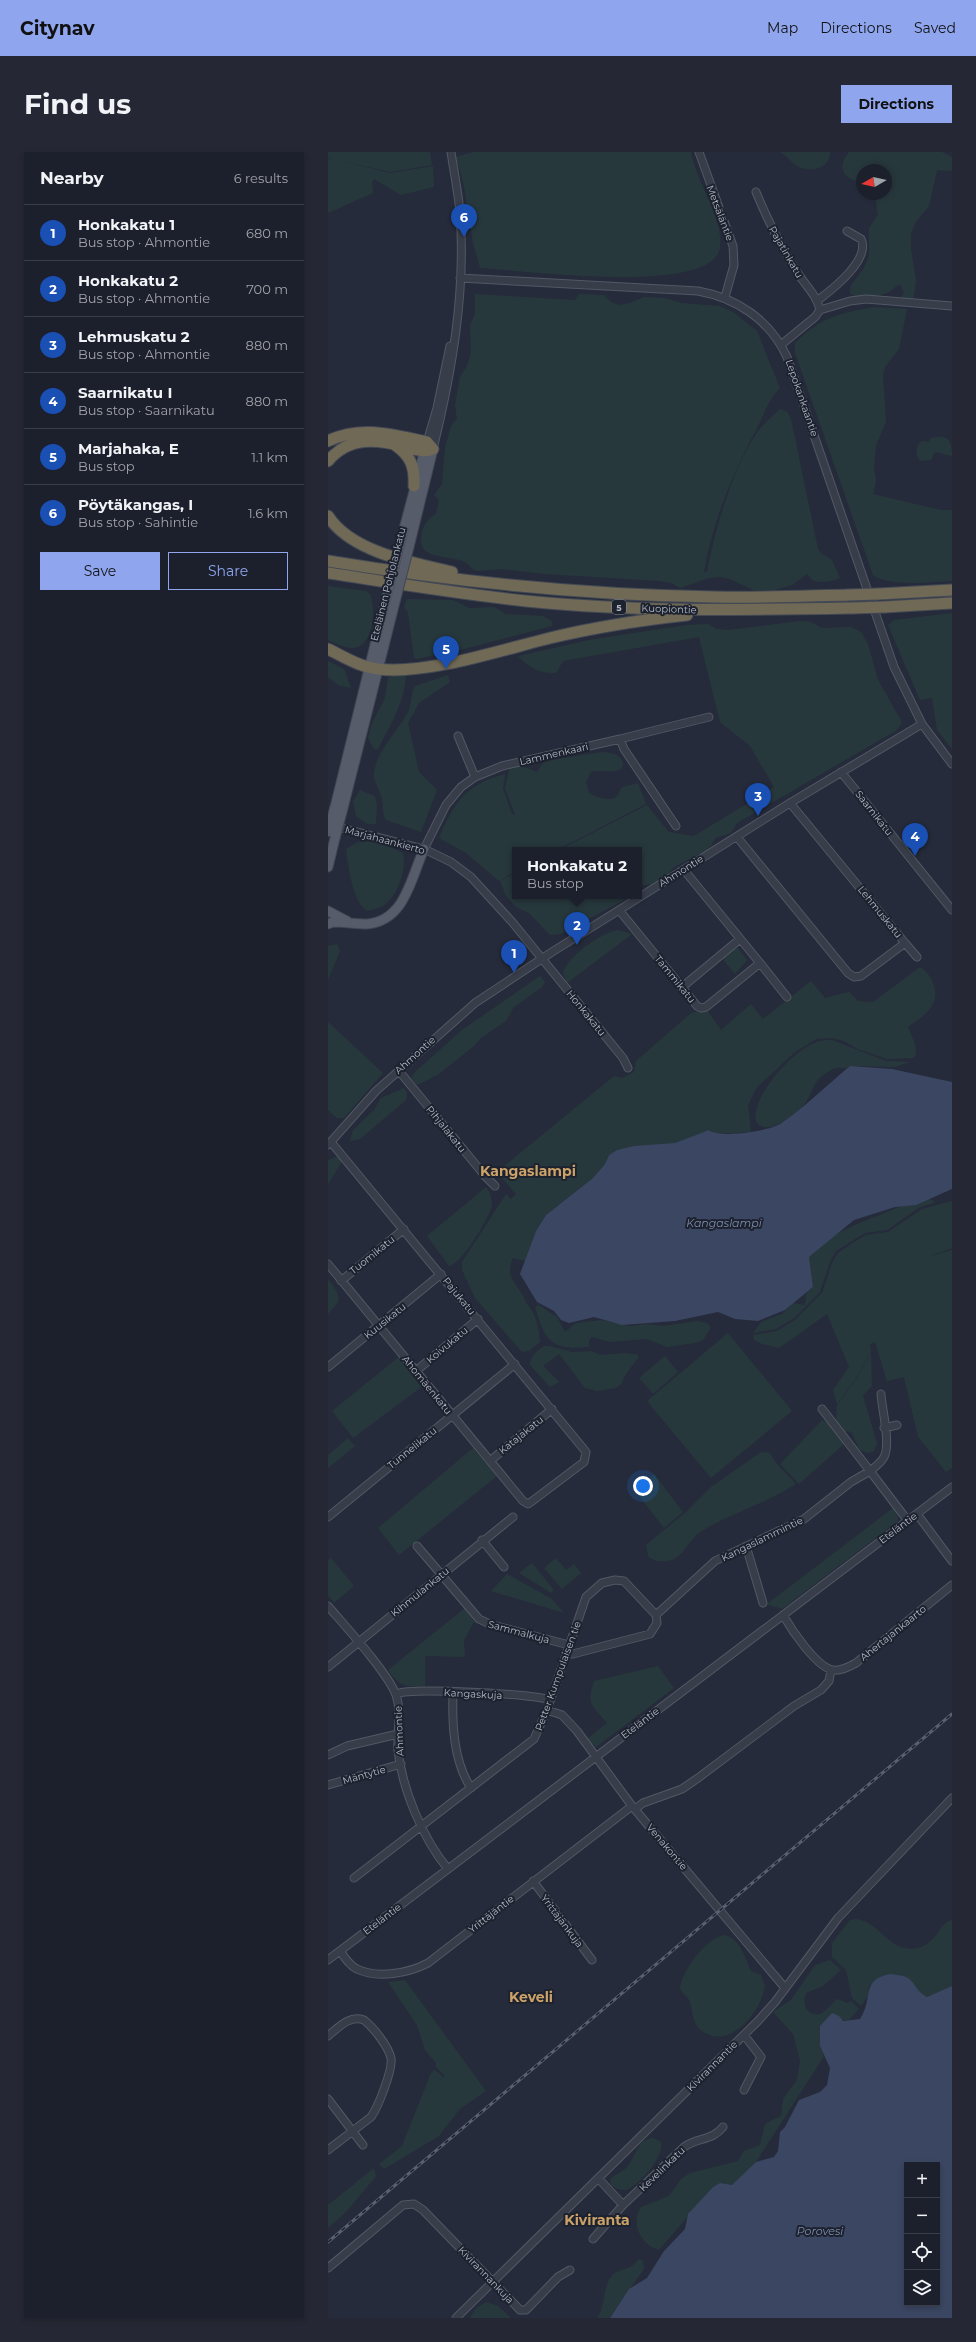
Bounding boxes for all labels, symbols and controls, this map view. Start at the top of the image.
text: Citynav [20,17,95,40]
text: Map [767,19,798,37]
text: Directions [820,19,892,37]
text: Saved [914,19,956,37]
button: Directions [841,85,952,123]
text: Find us [24,87,131,121]
north arrow [856,164,892,200]
text: Nearby [40,168,104,188]
text: 6 results [234,170,288,186]
street label: Metsäläntie [703,183,737,243]
pin: 6 [451,204,477,237]
text: Honkakatu 1 [78,215,175,234]
street label: Pajatinkatu [766,224,806,280]
text: 1 [50,225,56,241]
text: 680 m [246,225,288,241]
text: Bus stop · Ahmontie [78,234,210,250]
text: Honkakatu 2 [78,271,178,290]
text: 2 [49,281,57,297]
text: 700 m [246,281,288,297]
text: Bus stop · Ahmontie [78,290,210,306]
text: Lehmuskatu 2 [78,327,190,346]
text: 3 [49,337,57,353]
text: 880 m [246,337,288,353]
text: Bus stop · Ahmontie [78,346,210,362]
street label: Lepokankaantie [783,358,821,438]
text: Saarnikatu I [78,383,172,402]
text: 4 [49,393,57,409]
text: 880 m [246,393,288,409]
text: Bus stop · Saarnikatu [78,402,215,418]
text: Marjahaka, E [78,439,179,458]
text: 5 [49,449,57,465]
text: 1.1 km [251,449,288,465]
text: Bus stop [78,458,135,474]
text: Pöytäkangas, I [78,495,193,514]
text: 6 [49,505,57,521]
text: 1.6 km [248,505,288,521]
text: Bus stop · Sahintie [78,514,198,530]
street label: Eteläinen Pohjolankatu [368,526,408,642]
button: Save [40,552,160,590]
button: Share [168,552,288,590]
road number: 5 [612,600,626,614]
street label: Kuopiontie [641,602,697,616]
pin: 5 [433,636,459,669]
street label: Lammenkaari [518,740,590,768]
pin: 3 [745,783,771,816]
street label: Saarnikatu [852,788,896,838]
street label: Marjahaankierto [344,823,426,857]
pin: 4 [902,823,928,856]
popup [512,847,642,899]
street label: Ahmontie [656,852,706,890]
text: Honkakatu 2 [527,856,627,875]
text: Bus stop [527,875,584,891]
street label: Lehmuskatu [855,883,905,941]
pin: 2 [564,912,590,945]
pin: 1 [501,940,527,973]
street label: Tammikatu [652,952,698,1006]
street label: Honkakatu [563,987,609,1039]
street label: Ahmontie [392,1033,438,1077]
street label: Pihjalakatu [423,1103,469,1155]
district label: Kangaslampi [480,1162,576,1180]
water label: Kangaslampi [686,1216,762,1230]
street label: Tuomikatu [347,1233,397,1277]
street label: Pajukatu [440,1274,478,1318]
street label: Kuusikatu [361,1300,409,1342]
street label: Koivukatu [423,1324,471,1366]
street label: Ahomäenkatu [399,1353,455,1417]
street label: Katajakatu [496,1413,546,1457]
street label: Tunnelikatu [385,1424,439,1472]
your location [633,1476,653,1496]
street label: Eteläntie [876,1509,920,1547]
street label: Kangaslammintie [719,1514,805,1564]
street label: Kihmulankatu [388,1564,452,1620]
street label: Ahertajankaarto [857,1602,929,1664]
street label: Sammalkuja [487,1618,551,1646]
street label: Petter Kumpulaisen tie [532,1619,584,1733]
street label: Kangaskuja [443,1686,503,1702]
street label: Eteläntie [618,1704,662,1742]
street label: Ahmontie [392,1706,406,1756]
street label: Mäntytie [341,1763,387,1787]
street label: Venakontie [644,1821,690,1873]
street label: Yrittäjäntie [466,1892,516,1936]
street label: Yrittäjänkuja [538,1892,586,1950]
street label: Eteläntie [360,1900,404,1938]
district label: Keveli [509,1988,553,2006]
street label: Kivirannantie [684,2038,740,2094]
street label: Kevelinkatu [636,2144,688,2194]
map controls [904,2162,940,2306]
button: + [904,2162,940,2198]
button: − [904,2198,940,2234]
district label: Kiviranta [564,2211,630,2229]
water label: Porovesi [797,2224,843,2238]
button: locate [904,2234,940,2270]
street label: Kivirannankuja [455,2244,517,2306]
button: layers [904,2270,940,2306]

